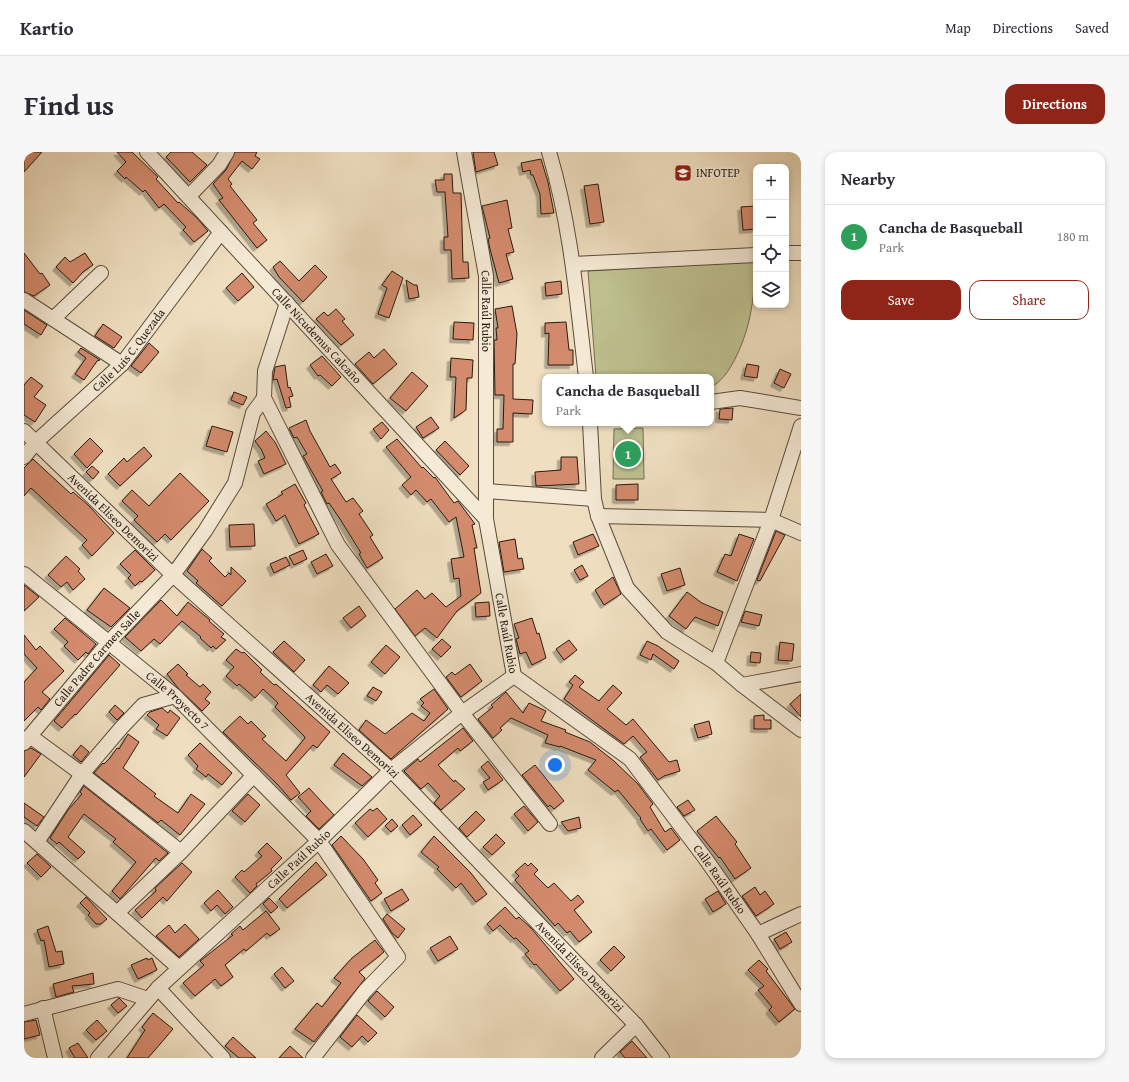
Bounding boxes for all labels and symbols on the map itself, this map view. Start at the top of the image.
school or university icon: INFOTEP [673,163,693,183]
place label: INFOTEP [696,164,740,181]
street label: Calle Raúl Rubio [477,269,495,352]
street label: Calle Nicudemus Calcaño [268,283,366,387]
street label: Calle Luis C. Quezada [88,305,169,395]
pin: 1 [615,439,641,469]
street label: Avenida Eliseo Demorizi [64,469,163,565]
street label: Calle Raúl Rubio [491,592,522,675]
street label: Calle Padre Carmen Salle [49,605,144,710]
street label: Calle Proyecto 7 [143,667,213,734]
street label: Avenida Eliseo Demorizi [302,689,404,782]
your location [545,755,565,775]
street label: Calle Paúl Rubio [263,825,334,893]
street label: Calle Raúl Rubio [690,841,750,917]
street label: Avenida Eliseo Demorizi [532,917,628,1016]

